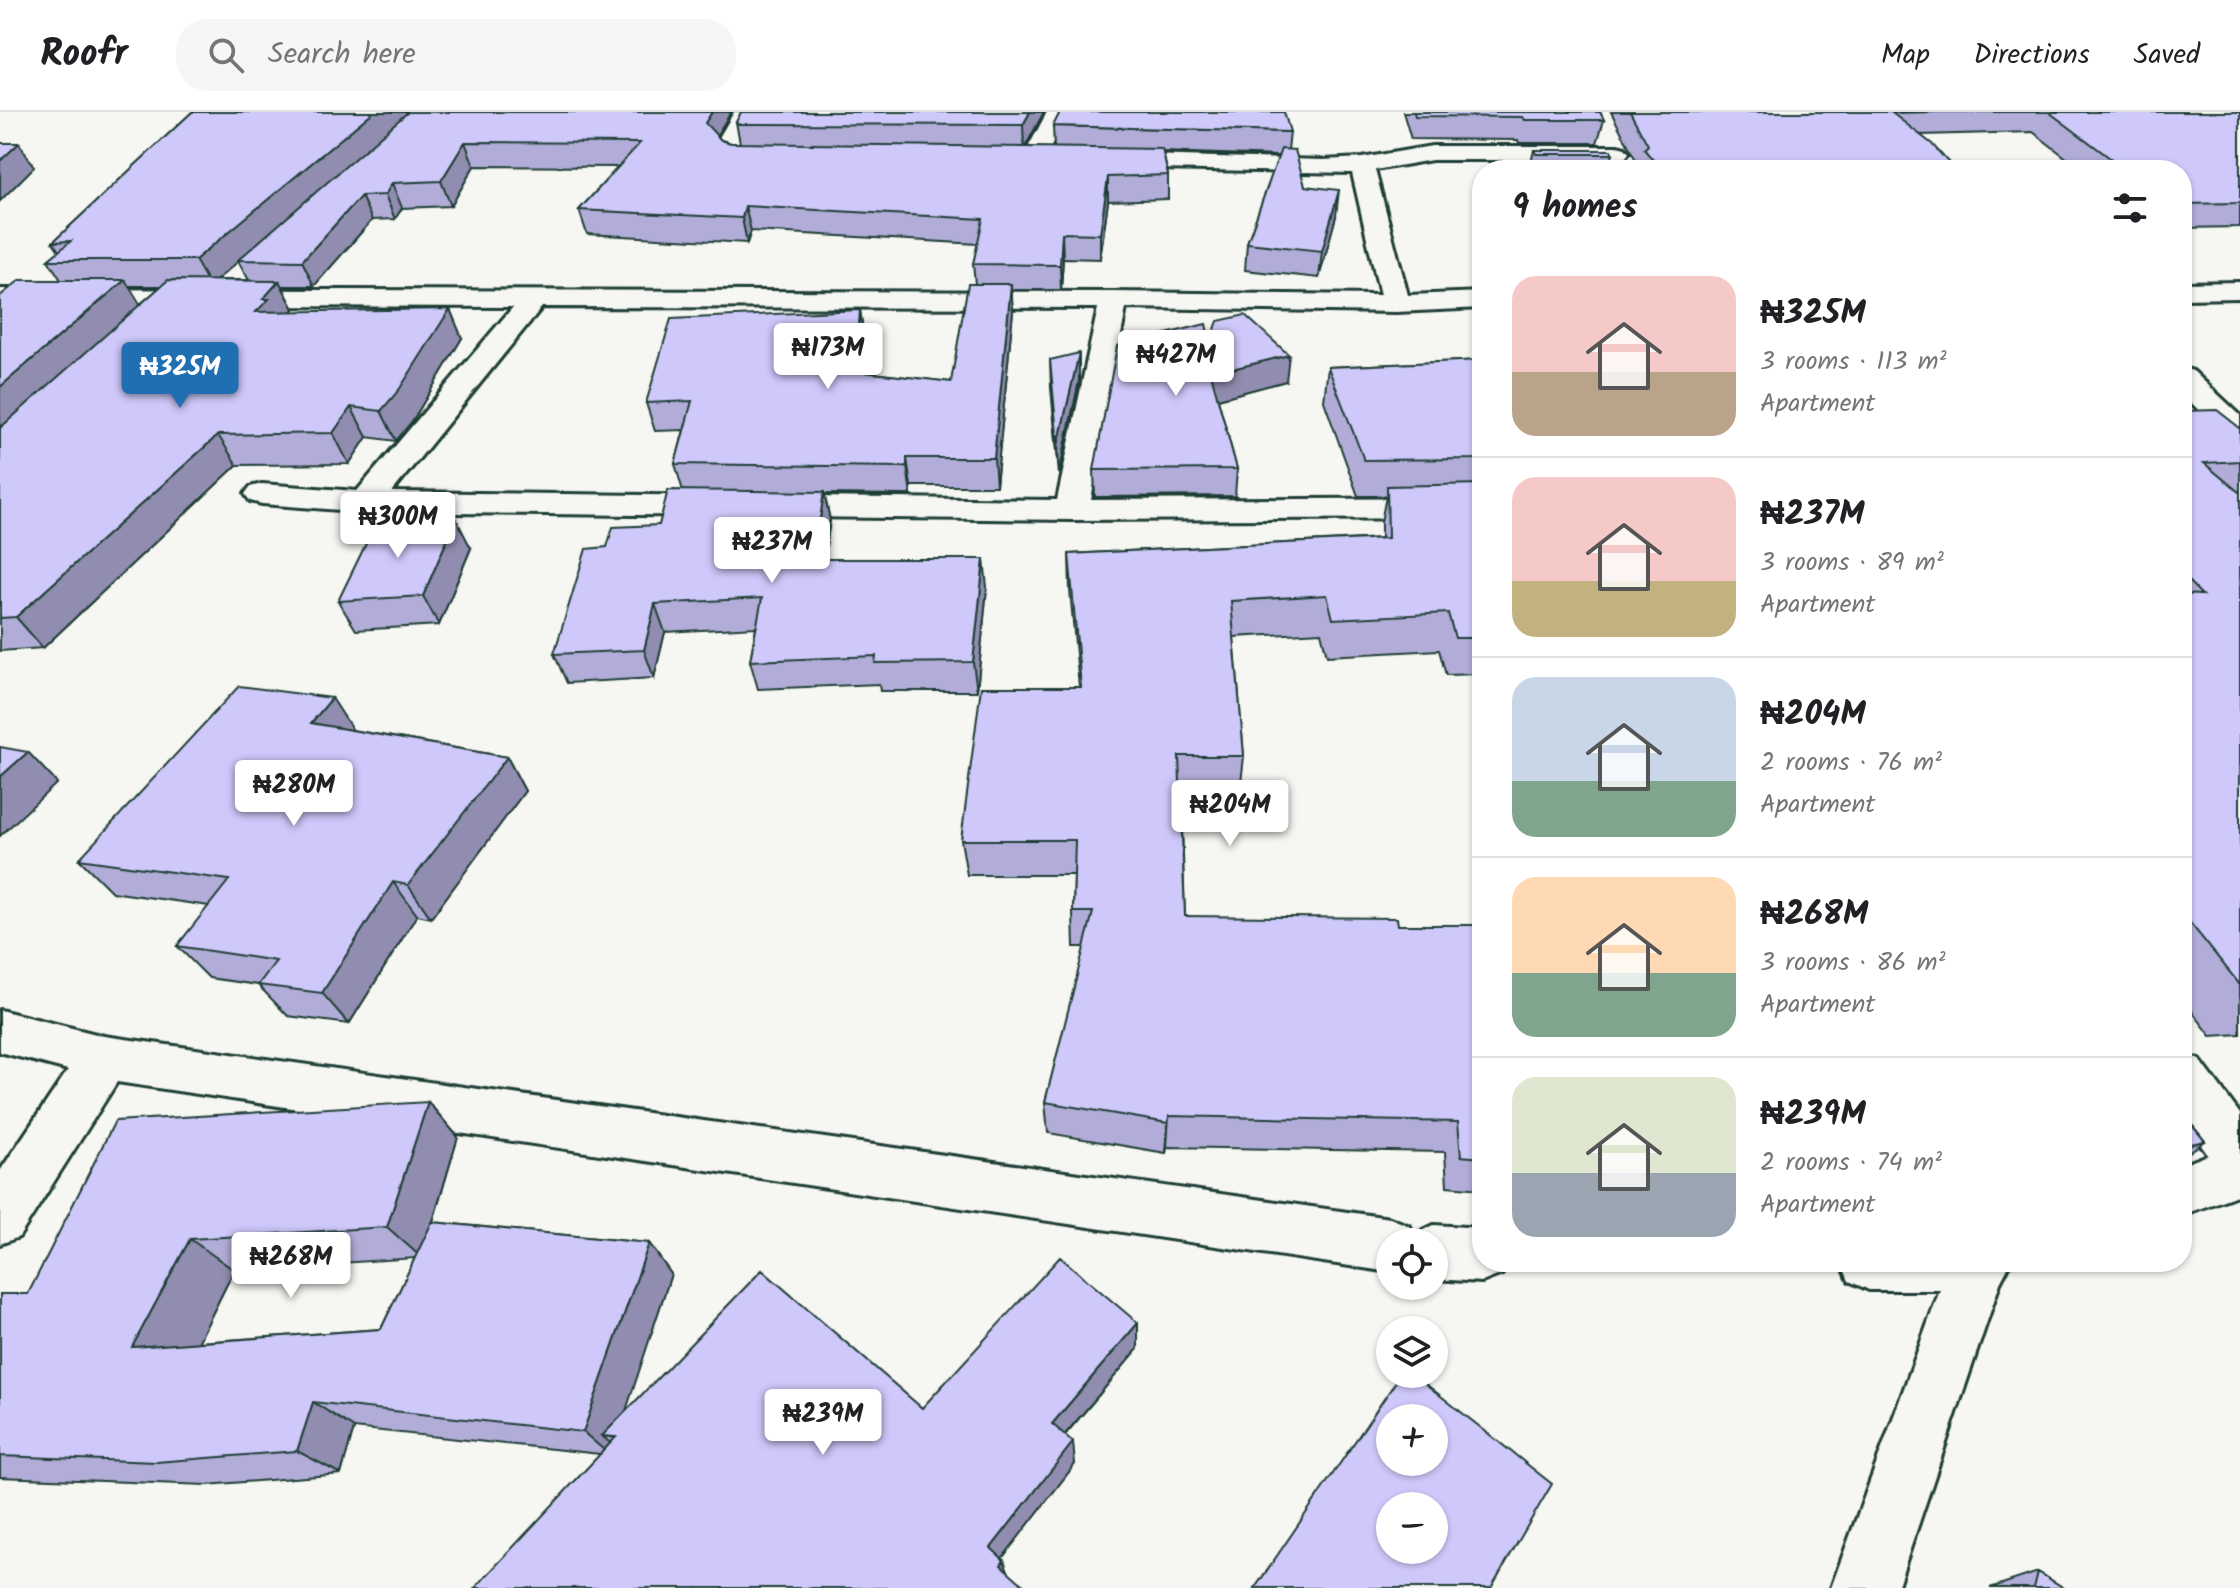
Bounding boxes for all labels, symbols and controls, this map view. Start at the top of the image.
search box [176,19,736,91]
text: Roofr [40,25,128,85]
text: Search here [268,31,416,79]
icon: search [204,33,248,77]
text: Map [1881,33,1930,78]
text: Directions [1974,33,2090,78]
text: Saved [2134,33,2200,78]
text: 9 homes [1512,181,1637,235]
icon: filters [2108,186,2152,230]
text: ₦325M [1760,287,1866,341]
icon: home [1576,308,1672,404]
pin: ₦173M [772,323,884,391]
text: ₦173M [792,328,864,370]
pin: ₦427M [1120,330,1232,398]
text: ₦427M [1136,335,1216,377]
text: 3 rooms · 113 m² [1760,341,1947,383]
pin: ₦325M [124,342,236,410]
text: ₦325M [140,347,220,389]
text: Apartment [1760,383,1875,425]
text: ₦237M [1760,488,1865,542]
pin: ₦300M [342,492,454,560]
text: ₦300M [358,497,438,539]
icon: home [1576,509,1672,605]
pin: ₦237M [716,517,828,585]
text: ₦237M [732,522,812,564]
text: 3 rooms · 89 m² [1760,542,1944,584]
text: Apartment [1760,584,1875,626]
text: ₦204M [1760,688,1866,742]
icon: home [1576,709,1672,805]
text: 2 rooms · 76 m² [1760,742,1942,784]
pin: ₦280M [238,760,350,828]
text: ₦280M [253,765,335,807]
pin: ₦204M [1174,780,1286,848]
text: Apartment [1760,784,1875,826]
text: ₦204M [1189,785,1271,827]
text: ₦268M [1760,888,1869,942]
icon: home [1576,909,1672,1005]
text: 3 rooms · 86 m² [1760,942,1945,984]
text: Apartment [1760,984,1875,1026]
text: ₦239M [1760,1088,1866,1142]
icon: home [1576,1109,1672,1205]
text: 2 rooms · 74 m² [1760,1142,1942,1184]
text: Apartment [1760,1184,1875,1226]
map controls [1376,1228,1448,1564]
button: locate [1376,1228,1448,1300]
pin: ₦268M [235,1232,347,1300]
text: ₦268M [249,1237,333,1279]
button: layers [1376,1316,1448,1388]
pin: ₦239M [767,1389,879,1457]
text: ₦239M [783,1394,863,1436]
button: + [1376,1404,1448,1476]
button: − [1376,1492,1448,1564]

